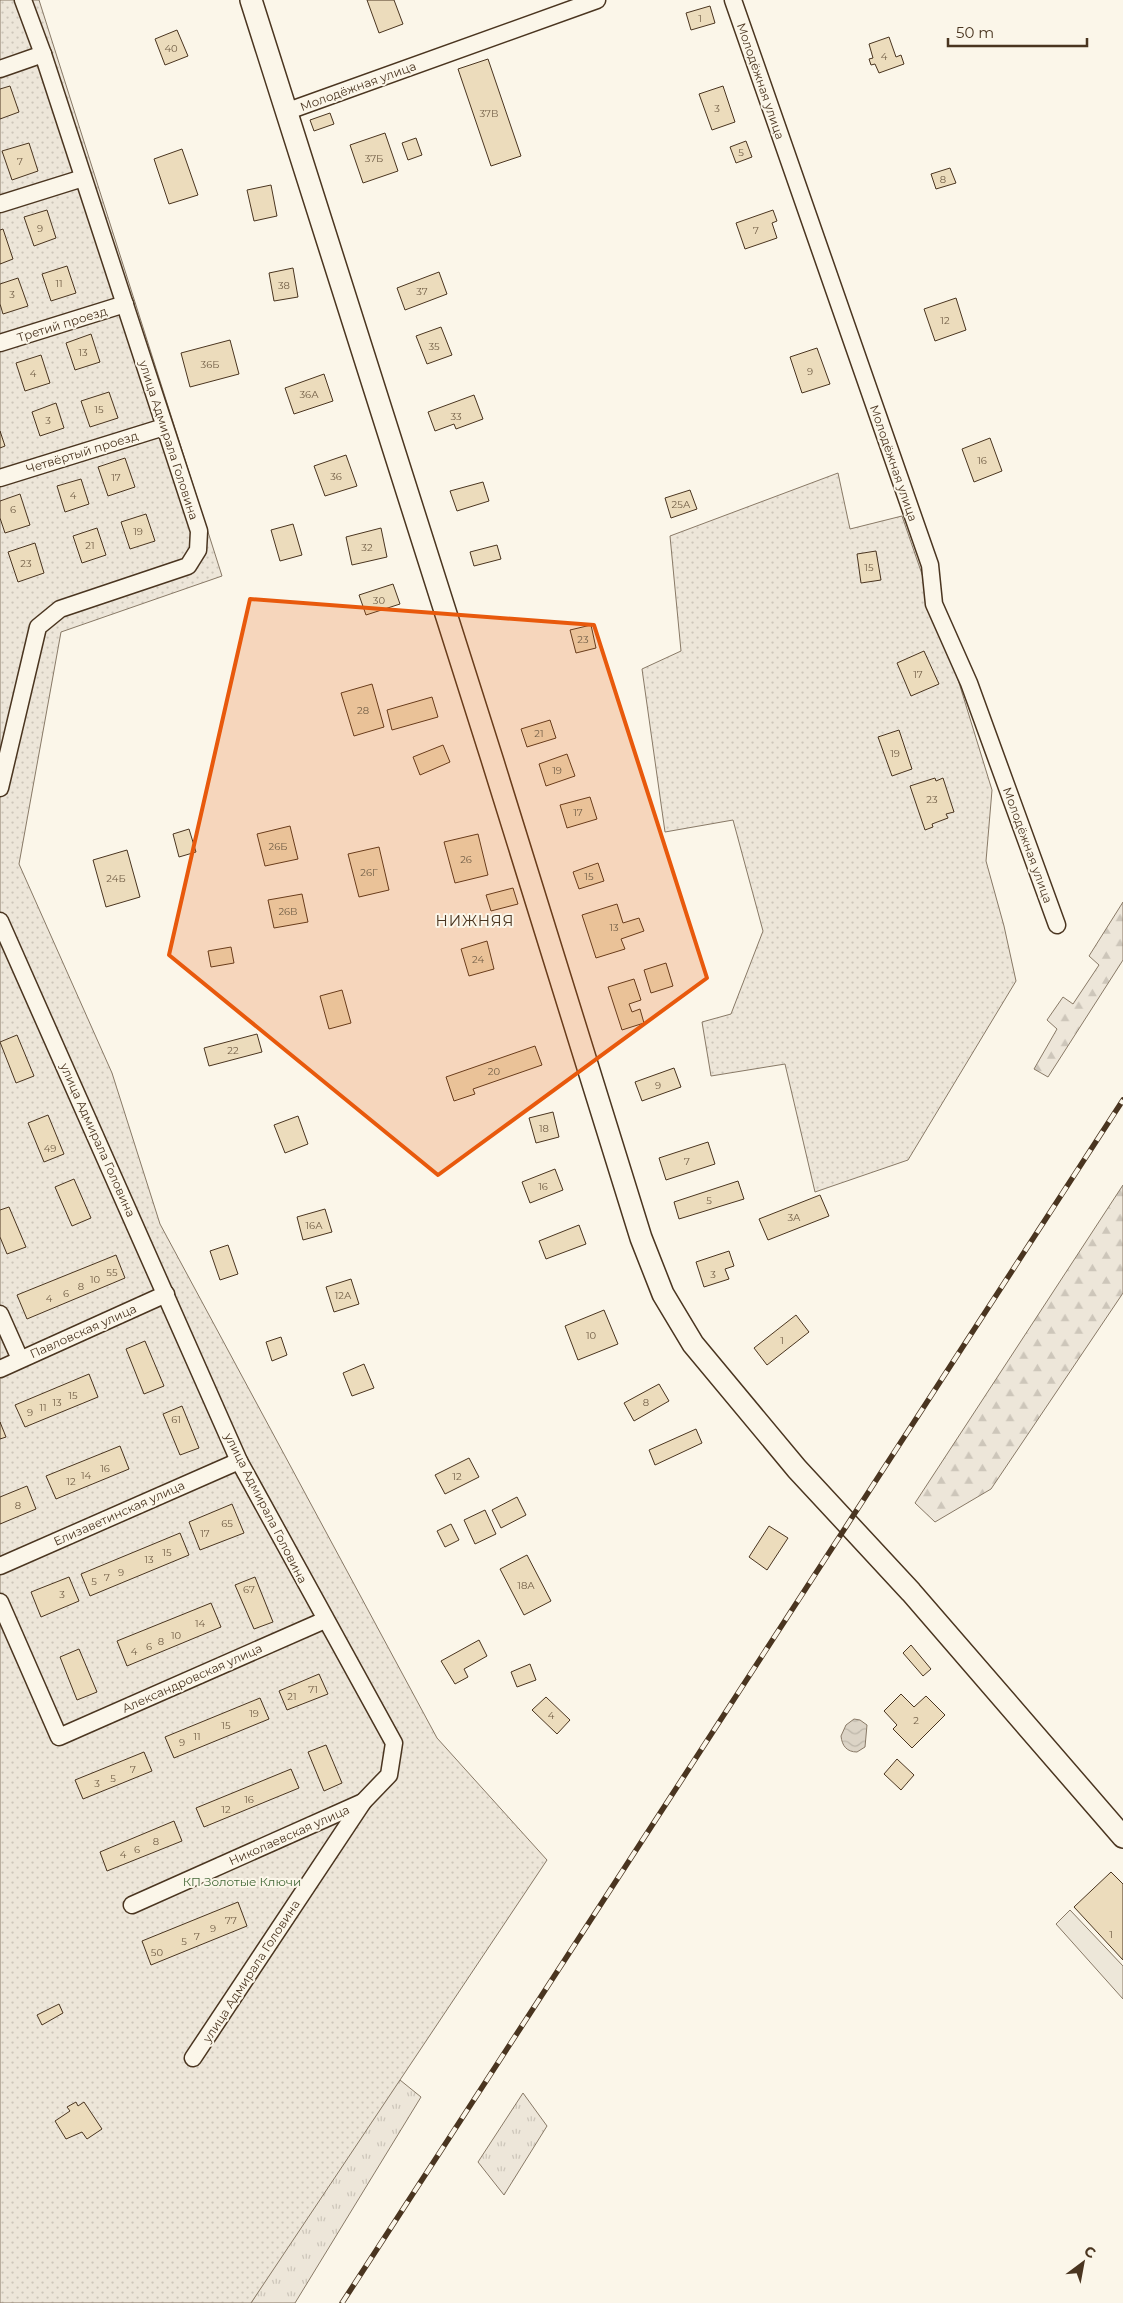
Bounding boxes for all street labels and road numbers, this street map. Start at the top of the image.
street label: Молодёжная улица [734,21,788,141]
street label: Молодёжная улица [298,58,418,114]
street label: Третий проезд [15,303,109,345]
street label: улица Адмирала Головина [136,357,202,522]
street label: Молодёжная улица [867,403,921,523]
street label: Четвёртый проезд [24,428,140,476]
street label: Молодёжная улица [1000,785,1056,905]
street label: улица Адмирала Головина [57,1060,139,1219]
street label: Павловская улица [27,1301,139,1361]
street label: улица Адмирала Головина [221,1429,311,1586]
street label: Елизаветинская улица [51,1477,187,1549]
street label: Александровская улица [120,1640,264,1716]
street label: Николаевская улица [226,1802,352,1868]
street label: улица Адмирала Головина [199,1897,303,2046]

